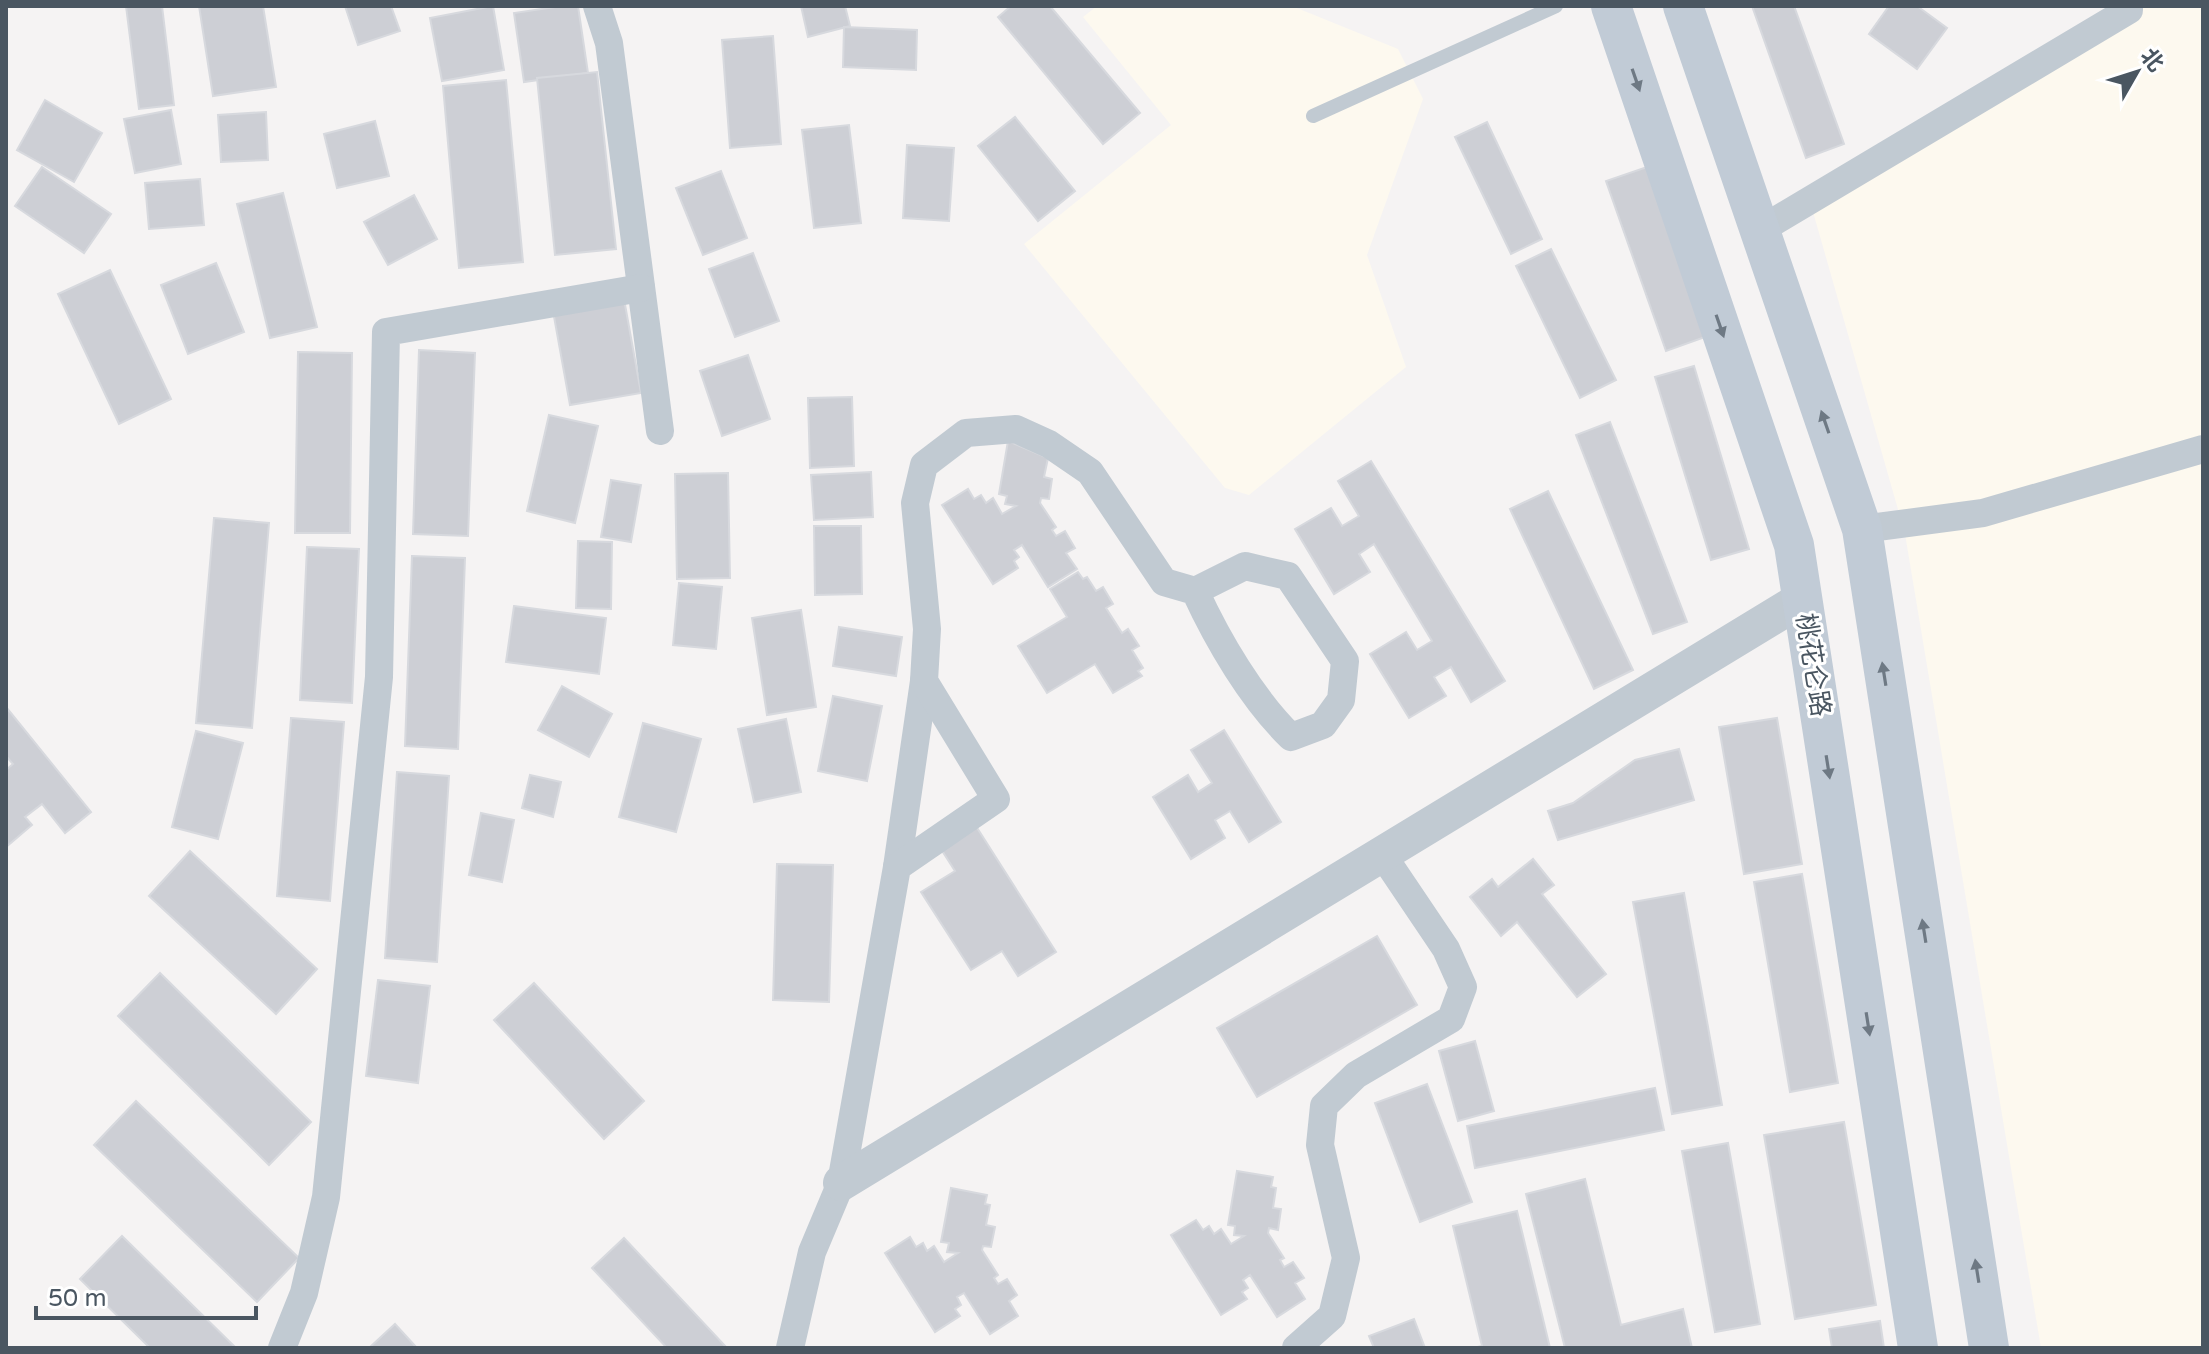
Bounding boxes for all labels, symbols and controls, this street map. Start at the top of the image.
north arrow [2097,32,2177,112]
text: 北 [2135,43,2169,77]
one-way arrow [1631,68,1643,92]
one-way arrow [1714,314,1726,338]
one-way arrow [1819,410,1831,434]
street label: 桃花仑路 [1790,611,1836,719]
one-way arrow [1878,661,1890,686]
one-way arrow [1823,755,1835,780]
one-way arrow [1917,918,1930,943]
one-way arrow [1862,1012,1875,1037]
one-way arrow [1970,1258,1983,1283]
scale bar [36,1270,256,1320]
text: 50 m [48,1284,106,1313]

